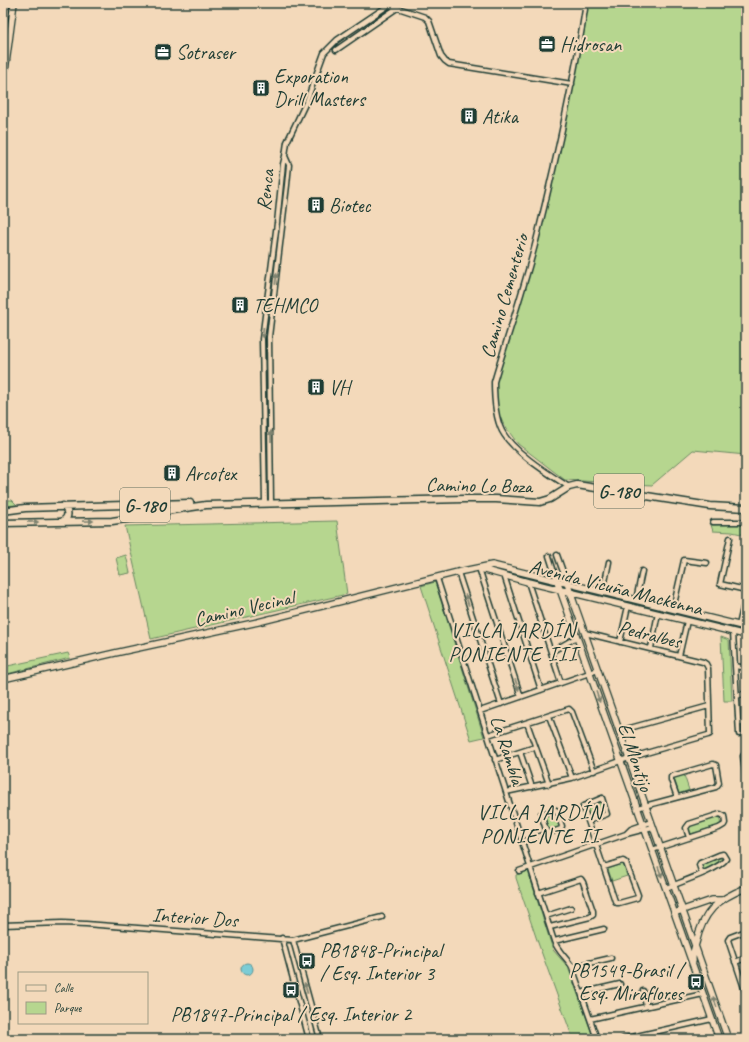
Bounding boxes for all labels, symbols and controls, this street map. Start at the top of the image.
place label: Hidrosan [560,32,622,57]
office icon: Hidrosan [537,34,557,54]
place label: Sotraser [176,40,237,65]
office icon: Sotraser [153,42,173,62]
place label: Exporation Drill Masters [274,64,367,112]
building icon: Exporation Drill Masters [251,78,271,98]
place label: Atika [482,104,520,129]
building icon: Atika [459,106,479,126]
street label: Renca [251,166,280,212]
place label: Biotec [329,193,372,218]
building icon: Biotec [306,195,326,215]
street label: Camino Cementerio [475,229,535,361]
one-way arrow [273,273,279,285]
place label: TEHMCO [253,293,319,318]
building icon: TEHMCO [230,295,250,315]
one-way arrow [259,327,266,339]
place label: VH [329,375,353,400]
building icon: VH [306,377,326,397]
one-way arrow [268,429,274,442]
place label: Arcotex [185,461,238,486]
building icon: Arcotex [162,463,182,483]
street label: Camino Lo Boza [426,472,534,499]
road number: G-180 [594,474,644,508]
road number: G-180 [120,488,170,522]
one-way arrow [82,518,95,524]
one-way arrow [27,519,40,525]
street label: Avenida Vicuña Mackenna [527,554,706,621]
street label: Camino Vecinal [192,584,300,632]
one-way arrow [464,594,470,606]
street label: Pedralbes [616,615,686,655]
district label: VILLA JARDÍN PONIENTE III [449,617,581,667]
one-way arrow [514,679,520,691]
one-way arrow [595,691,601,703]
street label: La Rambla [485,712,531,790]
street label: El Montijo [612,720,659,796]
district label: VILLA JARDÍN PONIENTE II [477,799,605,849]
one-way arrow [657,867,663,879]
street label: Interior Dos [151,902,241,933]
place label: PB1848-Principal / Esq. Interior 3 [320,938,445,986]
bus stop icon: PB1848-Principal / Esq. Interior 3 [297,951,317,971]
place label: PB1549-Brasil / Esq. Miraflores [569,958,687,1006]
legend [18,972,148,1024]
bus stop icon: PB1549-Brasil / Esq. Miraflores [686,972,706,992]
text: Calle [54,980,74,996]
bus stop icon: PB1847-Principal / Esq. Interior 2 [281,980,301,1000]
one-way arrow [303,982,309,994]
one-way arrow [712,996,718,1008]
text: Parque [54,1000,83,1016]
place label: PB1847-Principal / Esq. Interior 2 [171,1002,413,1027]

